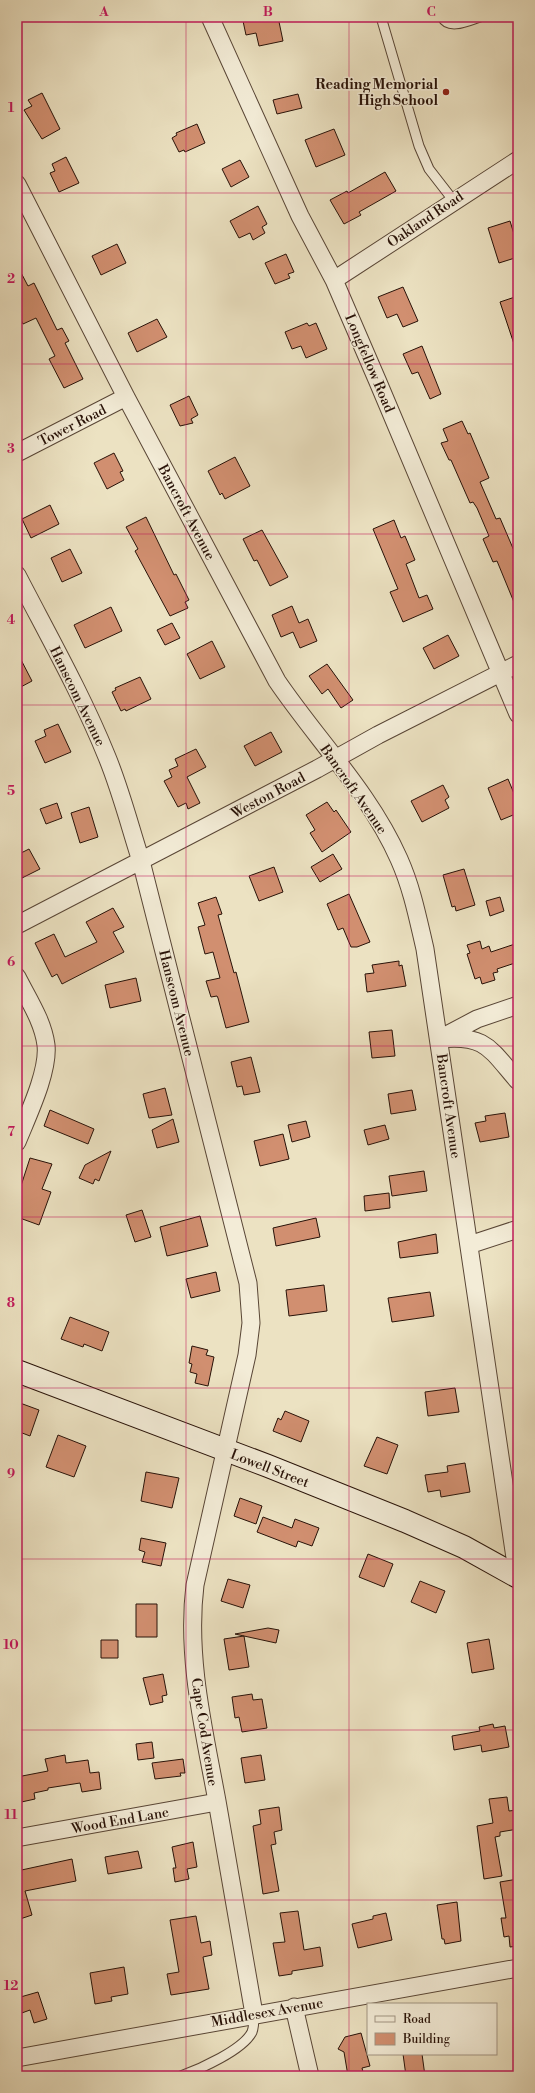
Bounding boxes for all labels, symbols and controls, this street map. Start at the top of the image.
text: A [98,4,109,20]
text: B [263,4,273,20]
text: C [426,4,436,20]
place label: Reading Memorial High School [315,76,438,110]
marker: Reading Memorial High School [441,87,451,97]
text: 1 [8,100,15,116]
street label: Oakland Road [384,188,467,252]
text: 2 [7,271,15,287]
street label: Longfellow Road [340,311,398,415]
street label: Tower Road [35,401,110,451]
text: 3 [7,441,15,457]
street label: Bancroft Avenue [153,461,219,563]
text: 4 [7,612,16,628]
street label: Hanscom Avenue [45,644,109,749]
street label: Bancroft Avenue [315,740,391,838]
street label: Weston Road [227,769,309,823]
text: 5 [7,783,15,799]
street label: Hanscom Avenue [154,948,198,1058]
text: 6 [7,954,15,970]
street label: Bancroft Avenue [432,1052,464,1160]
text: 7 [7,1124,15,1140]
text: 8 [7,1295,15,1311]
street label: Lowell Street [228,1446,312,1492]
text: 9 [7,1466,15,1482]
text: 10 [3,1637,19,1653]
street label: Cape Cod Avenue [187,1677,221,1788]
street label: Wood End Lane [69,1804,170,1839]
text: 11 [5,1807,18,1823]
text: 12 [4,1978,18,1994]
street label: Middlesex Avenue [210,1994,325,2032]
legend [367,2003,497,2055]
text: Road [403,2012,431,2027]
text: Building [402,2032,451,2047]

